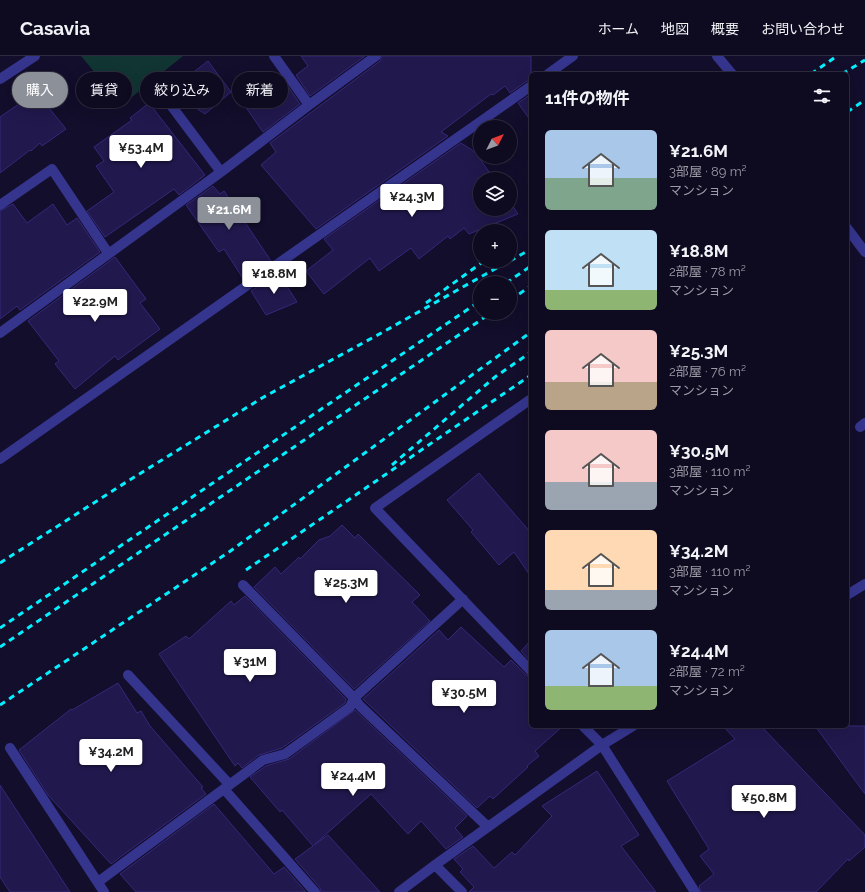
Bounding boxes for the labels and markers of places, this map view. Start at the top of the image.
pin: ¥53.4M [108,135,174,169]
pin: ¥24.3M [379,184,445,218]
pin: ¥21.6M [196,197,262,231]
pin: ¥18.8M [241,261,307,295]
pin: ¥22.9M [62,289,128,323]
pin: ¥25.3M [313,570,379,604]
pin: ¥31M [226,649,274,683]
pin: ¥30.5M [431,680,497,714]
pin: ¥34.2M [78,739,144,773]
pin: ¥24.4M [320,763,386,797]
pin: ¥50.8M [731,785,797,819]

